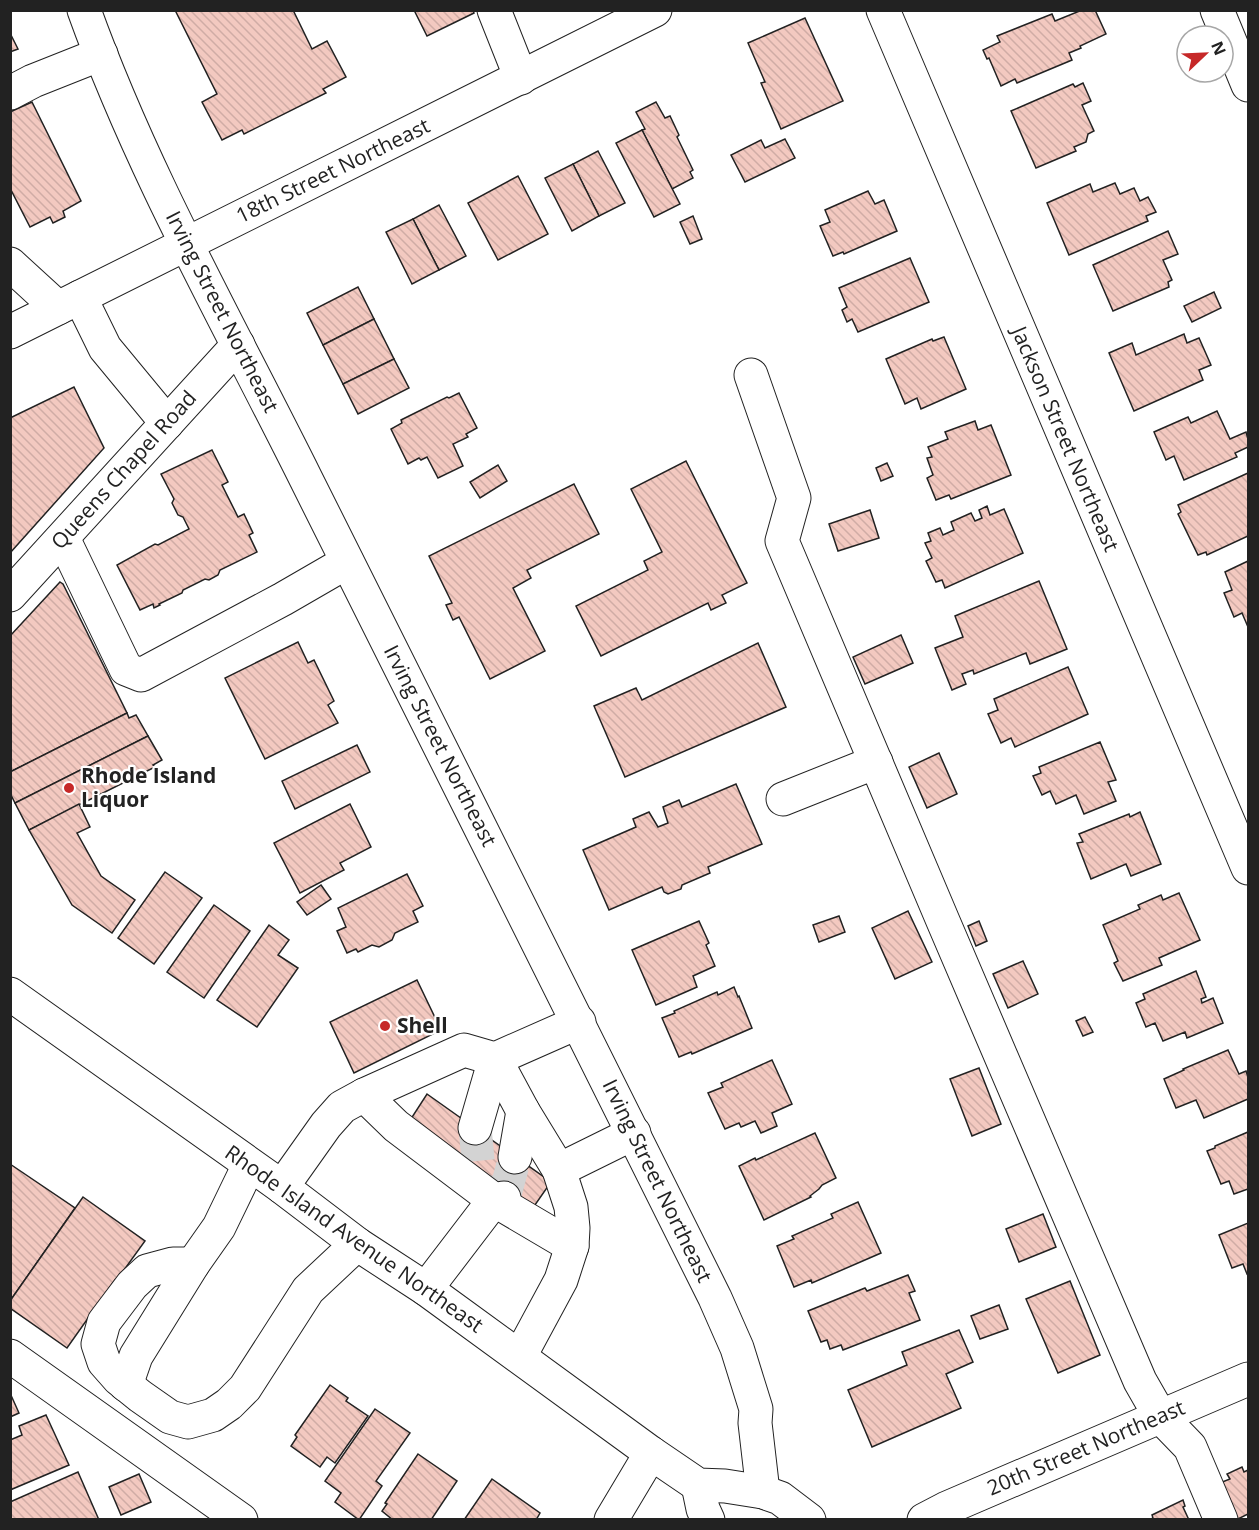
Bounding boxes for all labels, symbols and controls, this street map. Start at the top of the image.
north arrow [1175,24,1235,84]
text: N [1206,38,1231,58]
street label: 18th Street Northeast [231,111,434,229]
street label: Irving Street Northeast [160,206,286,417]
street label: Jackson Street Northeast [1005,320,1126,555]
street label: Queens Chapel Road [44,384,202,555]
street label: Irving Street Northeast [378,640,504,851]
place label: Rhode Island Liquor [81,761,216,813]
marker: Rhode Island Liquor [62,781,76,795]
place label: Shell [397,1011,448,1039]
marker: Shell [378,1019,392,1033]
street label: Irving Street Northeast [597,1074,719,1287]
street label: Rhode Island Avenue Northeast [220,1138,489,1338]
street label: 20th Street Northeast [982,1393,1189,1501]

